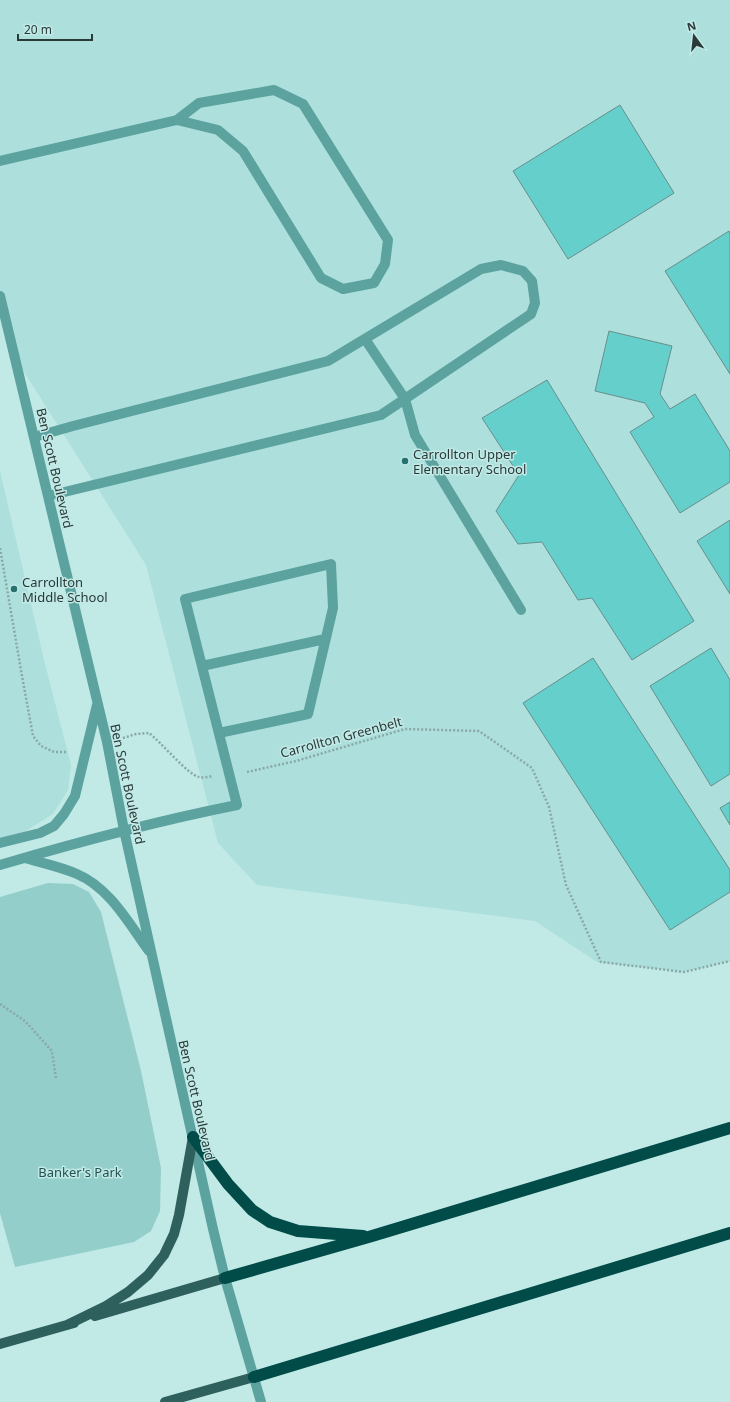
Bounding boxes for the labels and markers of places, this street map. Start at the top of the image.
place label: Carrollton Upper Elementary School [413,445,526,478]
marker: Carrollton Upper Elementary School [400,456,410,466]
place label: Carrollton Middle School [22,573,108,606]
marker: Carrollton Middle School [9,584,19,594]

